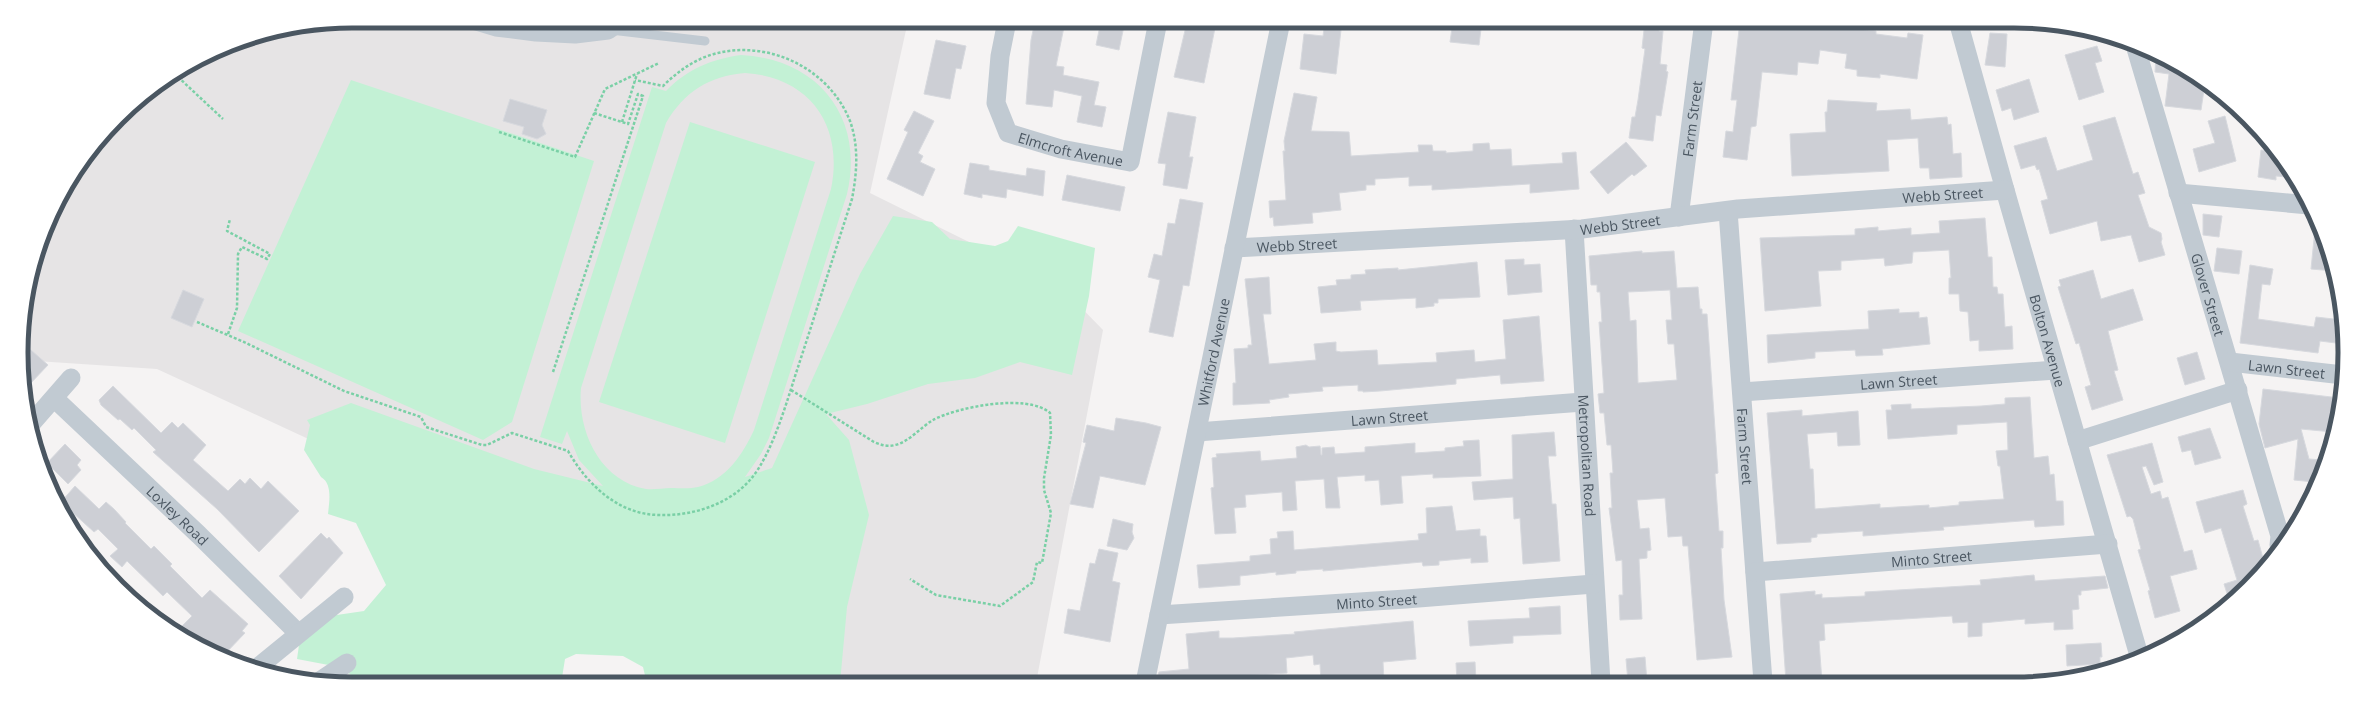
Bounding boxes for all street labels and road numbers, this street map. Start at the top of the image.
street label: Farm Street [1677,80,1706,158]
street label: Elmcroft Avenue [1016,127,1125,170]
street label: Webb Street [1902,182,1984,207]
street label: Webb Street [1579,210,1661,239]
street label: Webb Street [1256,233,1338,256]
street label: Glover Street [2187,251,2230,338]
street label: Bolton Avenue [2026,292,2071,389]
street label: Whitford Avenue [1193,296,1233,408]
street label: Lawn Street [2247,355,2326,382]
street label: Lawn Street [1859,369,1938,393]
street label: Metropolitan Road [1574,394,1601,517]
street label: Lawn Street [1350,405,1429,430]
street label: Farm Street [1733,407,1758,485]
street label: Loxley Road [143,481,213,549]
street label: Minto Street [1890,545,1973,571]
street label: Minto Street [1336,589,1418,613]

